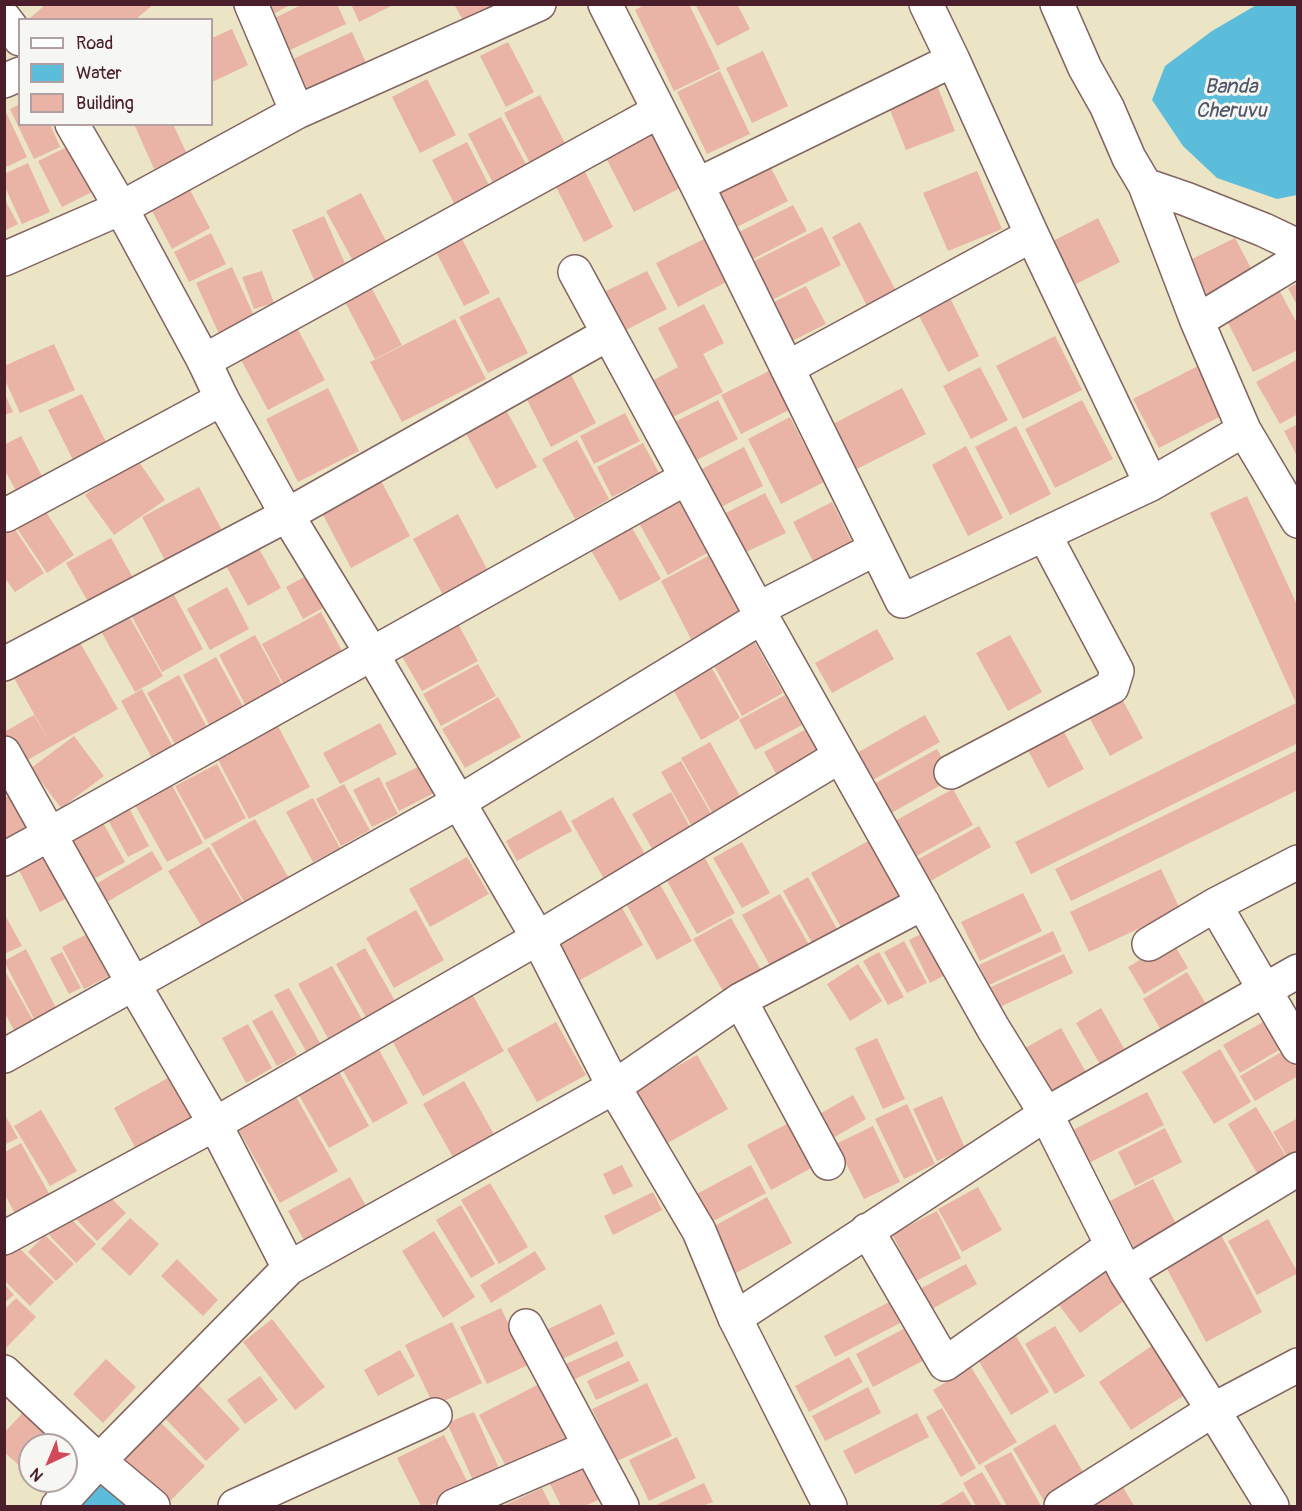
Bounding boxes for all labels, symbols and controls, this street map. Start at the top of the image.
legend [18,18,213,126]
text: Road [76,32,113,55]
text: Water [76,62,122,85]
water label: Banda Cheruvu [1195,75,1267,125]
text: Building [76,92,134,115]
north arrow [18,1433,78,1493]
text: N [26,1464,48,1485]

